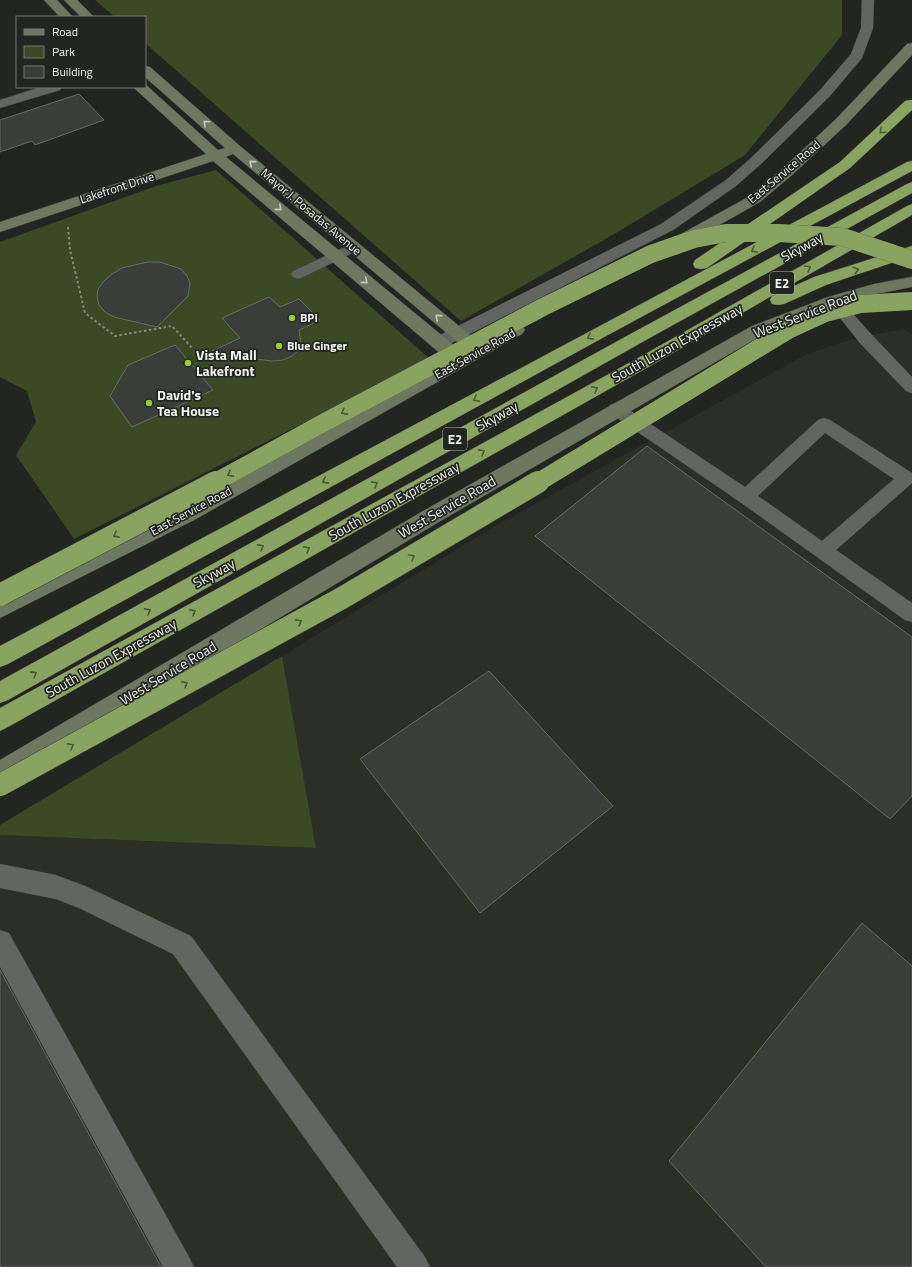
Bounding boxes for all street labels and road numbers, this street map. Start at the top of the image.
street label: East Service Road [743,135,824,208]
street label: Mayor J. Posadas Avenue [257,164,366,260]
street label: Lakefront Drive [77,167,157,208]
street label: Skyway [777,226,827,267]
road number: E2 [770,272,794,294]
street label: West Service Road [750,284,860,343]
street label: South Luzon Expressway [607,298,746,387]
street label: East Service Road [431,323,519,384]
street label: Skyway [472,395,522,436]
road number: E2 [443,428,467,450]
street label: South Luzon Expressway [324,456,463,545]
street label: West Service Road [394,470,499,543]
street label: East Service Road [147,481,235,540]
street label: Skyway [189,552,239,593]
street label: South Luzon Expressway [41,613,180,702]
street label: West Service Road [115,635,220,710]

